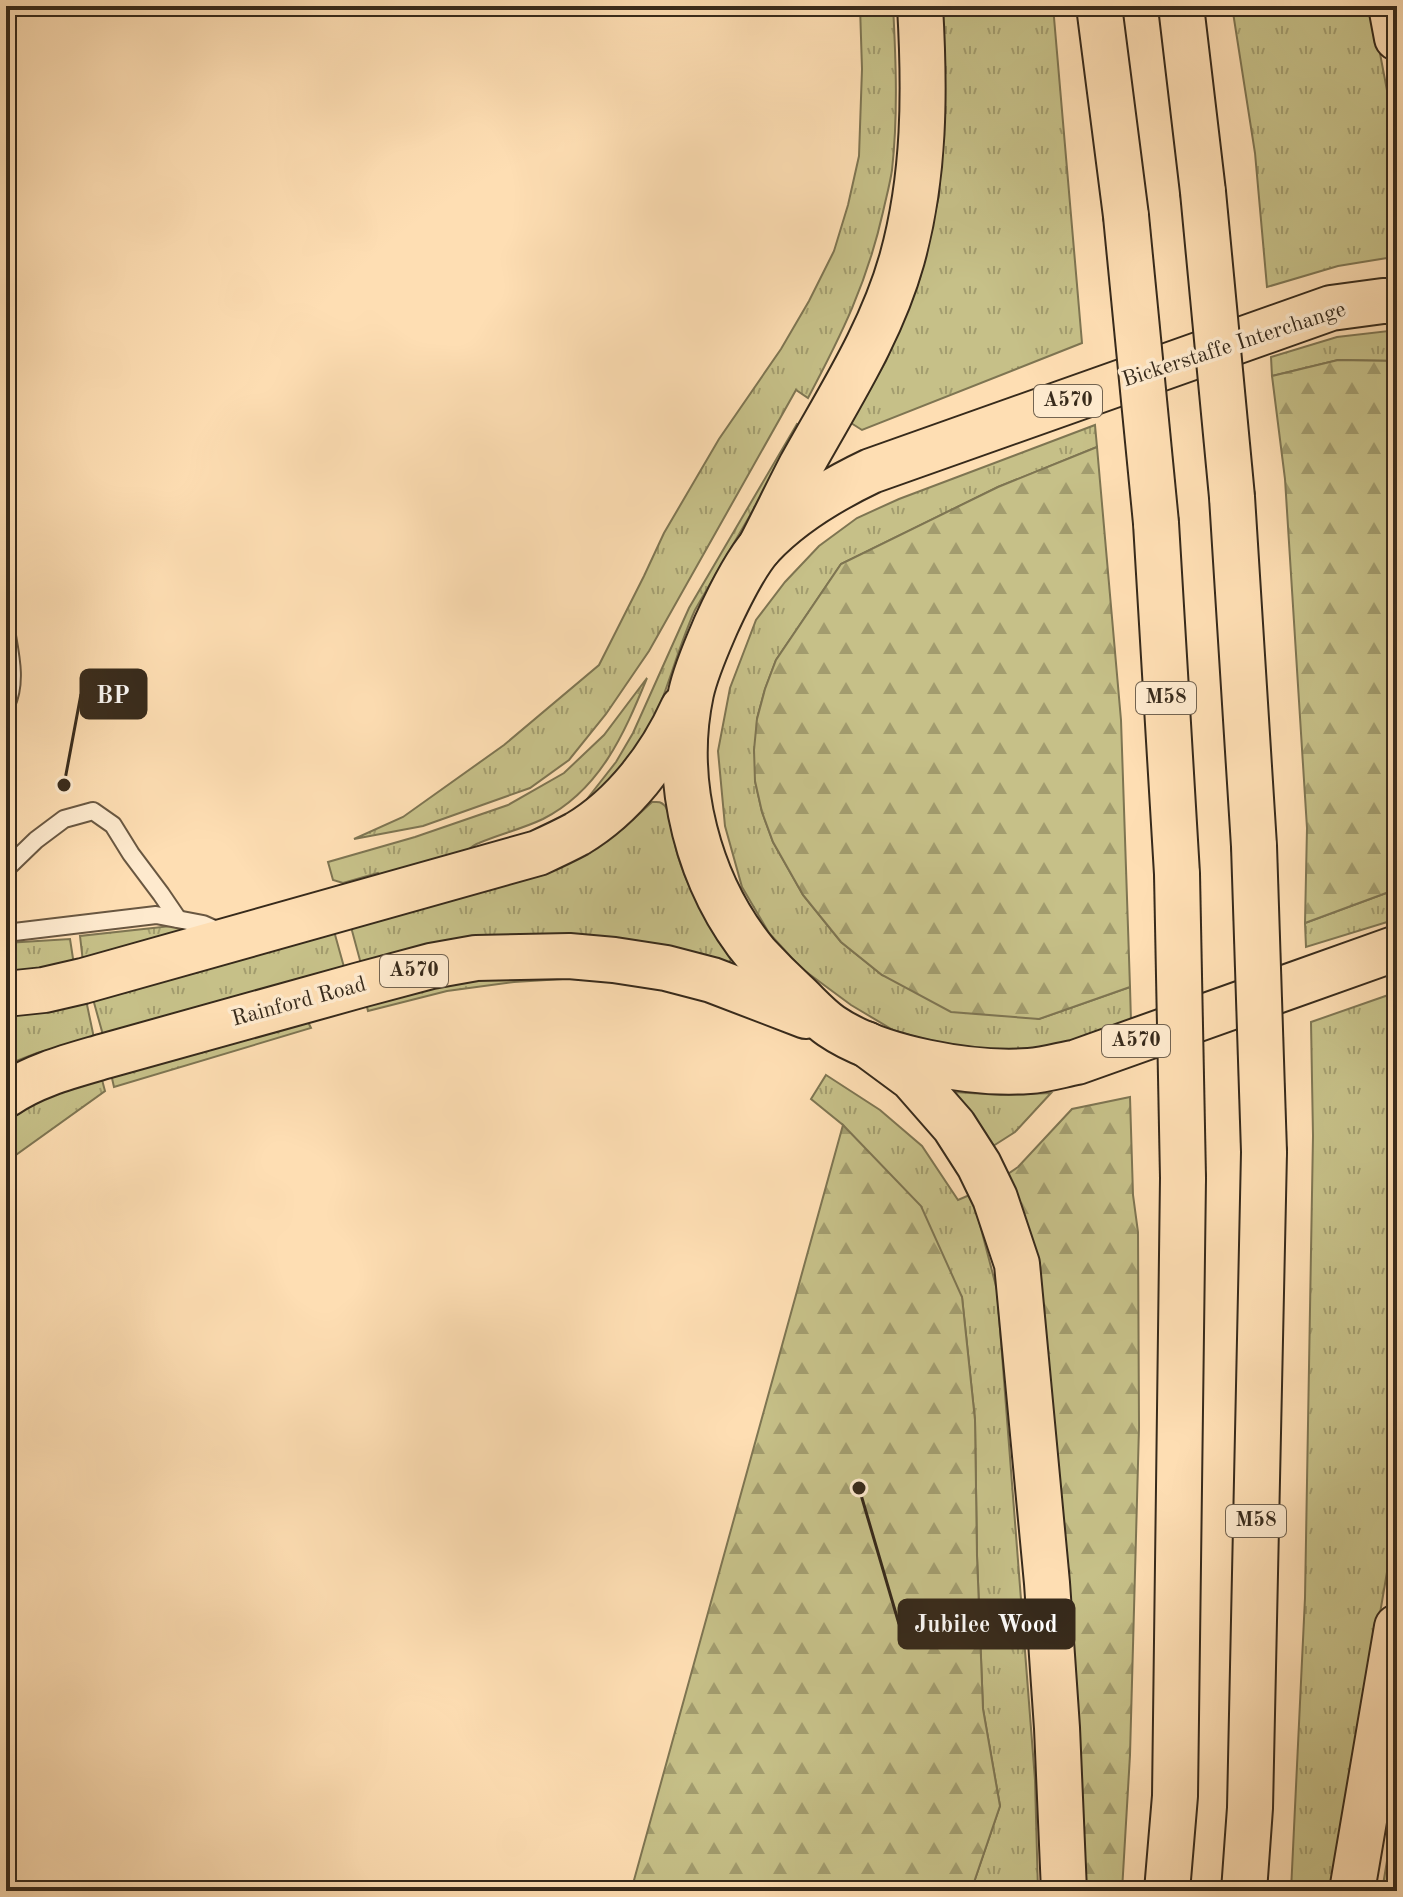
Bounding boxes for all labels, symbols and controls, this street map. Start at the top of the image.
street label: Bickerstaffe Interchange [1119,298,1349,392]
road number: A570 [1034,385,1102,417]
callout: BP [81,670,146,718]
road number: M58 [1136,682,1196,714]
text: BP [96,685,130,709]
road number: A570 [380,955,448,987]
street label: Rainford Road [229,973,369,1031]
road number: A570 [1102,1025,1170,1057]
road number: M58 [1226,1505,1286,1537]
callout: Jubilee Wood [899,1600,1074,1648]
text: Jubilee Wood [914,1614,1058,1638]

